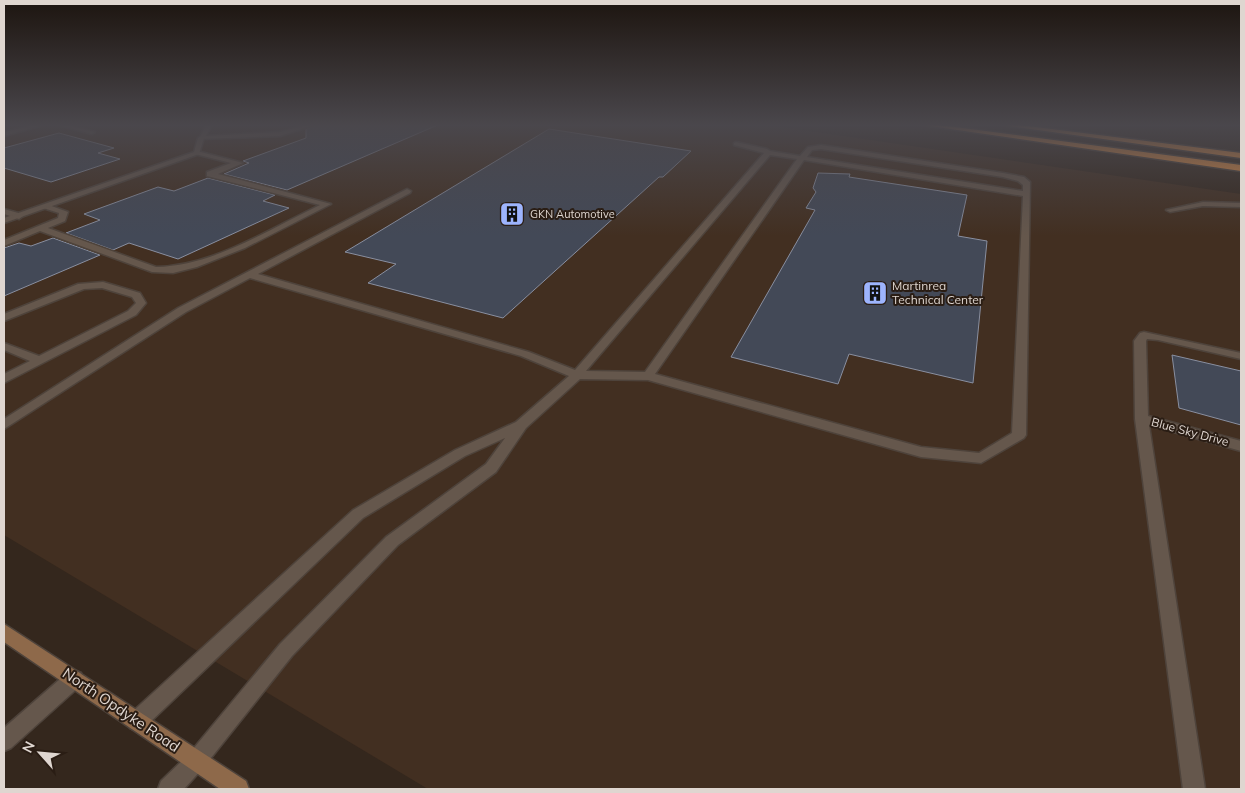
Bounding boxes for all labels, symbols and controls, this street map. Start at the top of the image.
building icon: GKN Automotive [499,201,525,227]
place label: GKN Automotive [530,207,615,221]
place label: Martinrea Technical Center [892,278,984,307]
building icon: Martinrea Technical Center [862,280,888,306]
street label: Blue Sky Drive [1150,414,1230,449]
street label: North Opdyke Road [59,663,184,756]
north arrow [15,728,65,778]
text: N [18,738,39,756]

